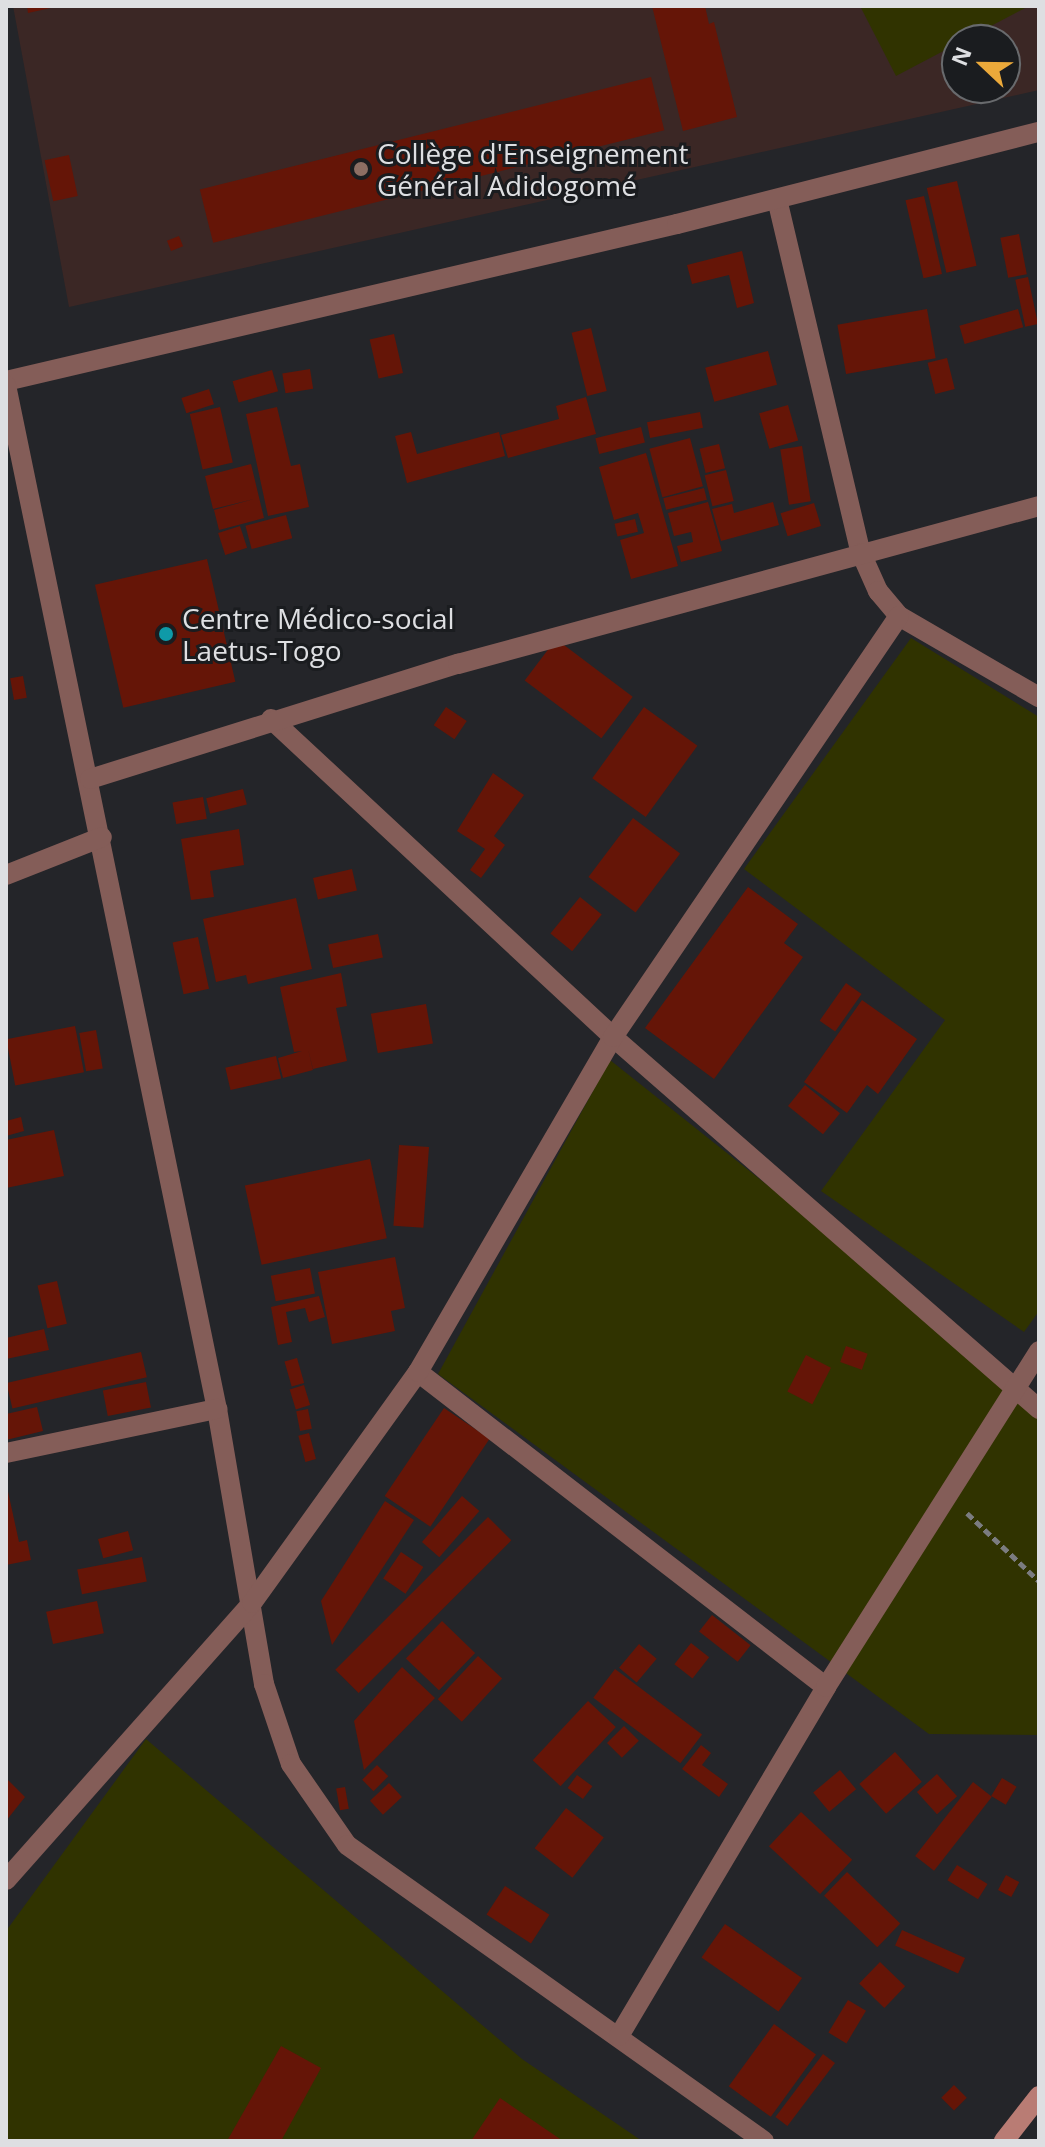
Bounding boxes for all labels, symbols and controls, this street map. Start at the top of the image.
north arrow [941,24,1021,104]
text: N [943,42,978,70]
place label: Collège d'Enseignement Général Adidogomé [377,136,689,202]
marker: Collège d'Enseignement Général Adidogomé [352,160,370,178]
place label: Centre Médico-social Laetus-Togo [182,601,455,667]
marker: Centre Médico-social Laetus-Togo [157,625,175,643]

